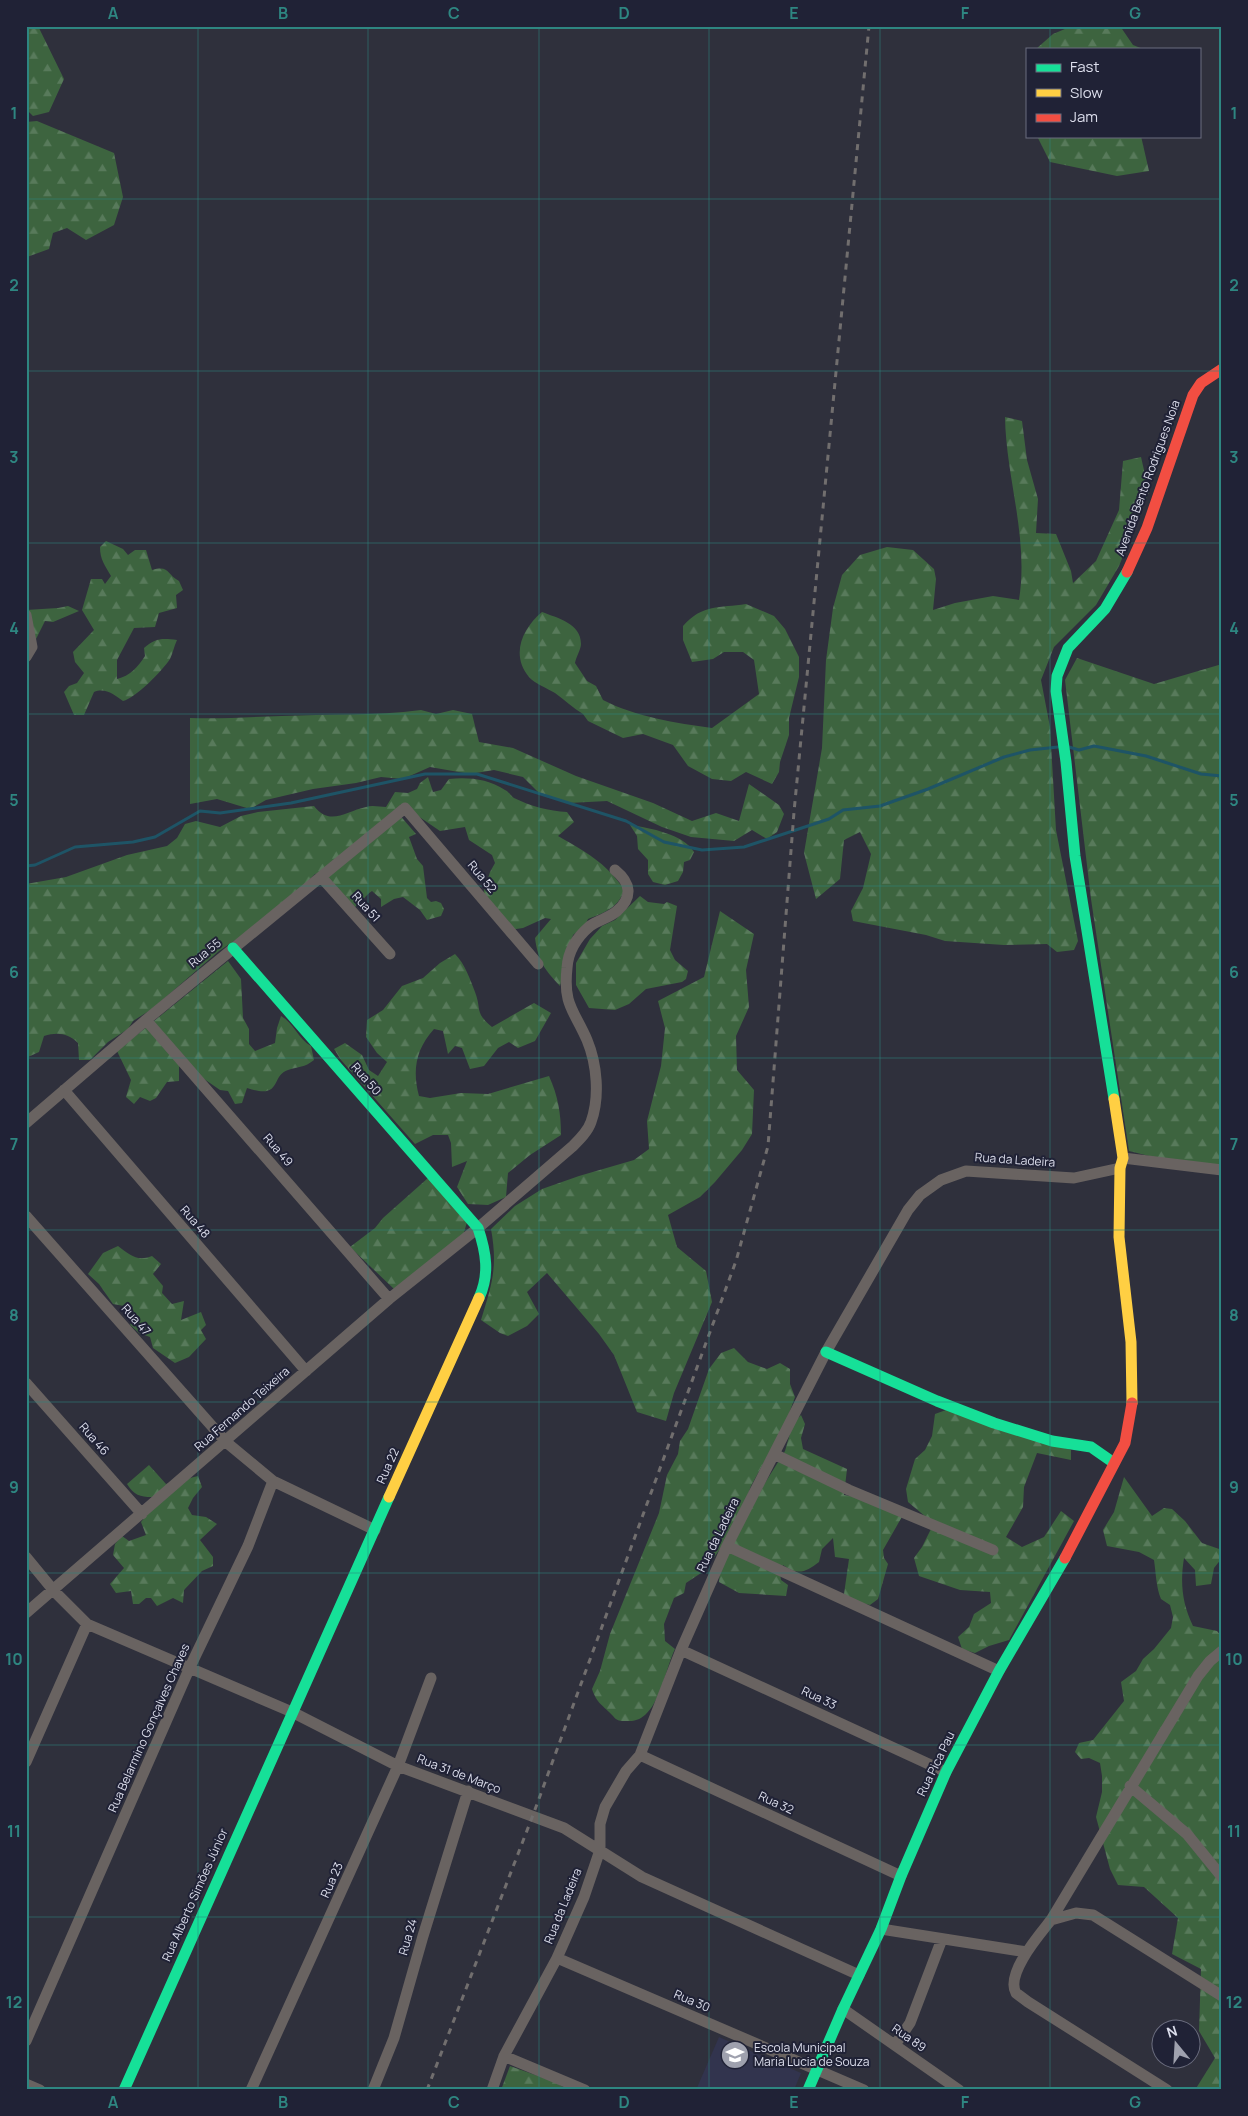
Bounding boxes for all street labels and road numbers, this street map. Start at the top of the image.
street label: Avenida Bento Rodrigues Noia [1111,397,1184,558]
street label: Rua 52 [464,857,501,897]
street label: Rua 51 [348,888,385,925]
street label: Rua 55 [185,934,225,971]
street label: Rua 50 [347,1059,385,1099]
street label: Rua 49 [259,1130,297,1170]
street label: Rua da Ladeira [974,1148,1056,1171]
street label: Rua 48 [177,1202,214,1242]
street label: Rua 47 [118,1300,155,1339]
street label: Rua Fernando Teixeira [190,1362,293,1455]
street label: Rua 46 [75,1419,113,1459]
street label: Rua 22 [372,1445,403,1486]
street label: Rua da Ladeira [692,1495,743,1575]
street label: Rua Belarmino Gonçalves Chaves [104,1641,194,1815]
street label: Rua 33 [799,1682,840,1713]
street label: Rua Pica Pau [913,1728,959,1799]
street label: Rua 31 de Março [415,1750,504,1797]
street label: Rua 32 [756,1787,797,1818]
street label: Rua Alberto Simões Júnior [158,1825,232,1964]
street label: Rua 23 [316,1859,347,1900]
street label: Rua da Ladeira [540,1865,585,1946]
street label: Rua 24 [394,1917,421,1957]
street label: Rua 30 [672,1985,713,2016]
street label: Rua 89 [889,2020,930,2056]

